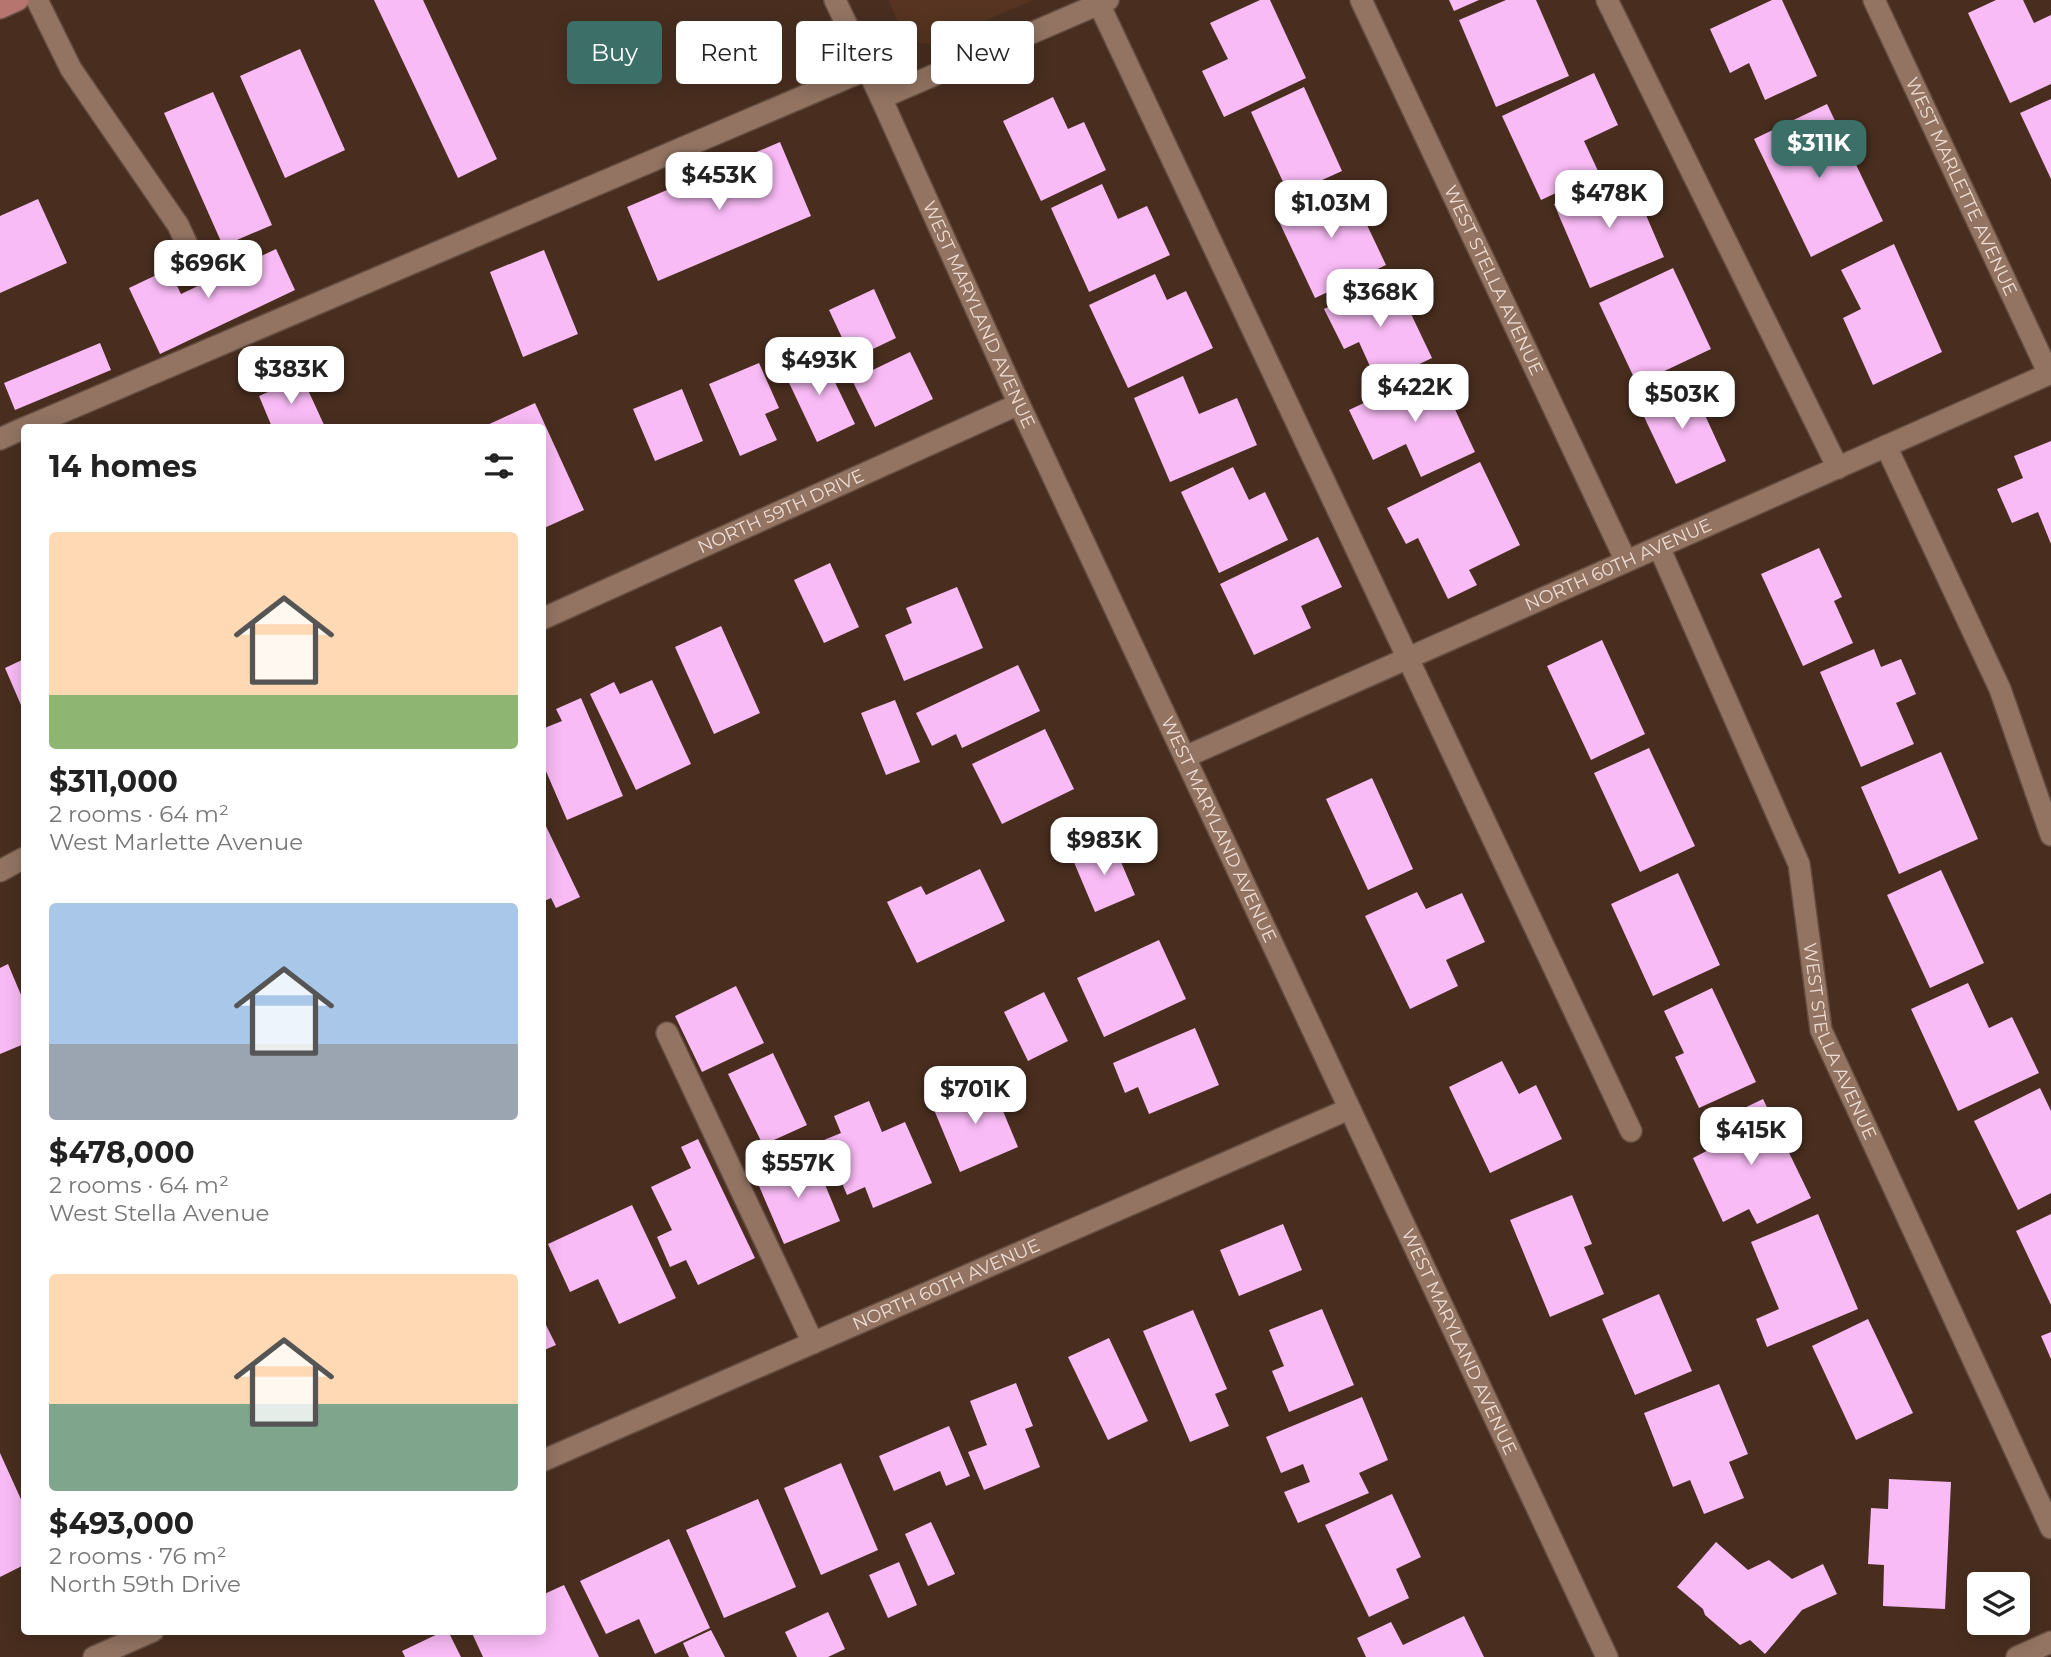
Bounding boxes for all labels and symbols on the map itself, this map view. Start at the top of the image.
street label: WEST MARLETTE AVENUE [1901,74,2022,299]
pin: $311K [1770,120,1868,180]
pin: $453K [670,152,768,212]
pin: $478K [1560,170,1658,230]
pin: $1.03M [1274,180,1388,240]
street label: WEST STELLA AVENUE [1439,182,1548,379]
street label: WEST MARYLAND AVENUE [918,198,1040,432]
pin: $696K [159,240,257,300]
pin: $368K [1331,270,1429,329]
pin: $493K [770,338,868,397]
pin: $383K [242,346,340,406]
pin: $422K [1366,364,1464,424]
pin: $503K [1633,372,1731,431]
street label: NORTH 59TH DRIVE [694,464,868,558]
street label: NORTH 60TH AVENUE [1521,514,1715,616]
street label: WEST MARYLAND AVENUE [1156,713,1281,946]
pin: $983K [1055,818,1153,877]
street label: WEST STELLA AVENUE [1799,942,1881,1143]
pin: $701K [926,1066,1024,1126]
pin: $415K [1702,1108,1800,1167]
pin: $557K [749,1140,847,1200]
street label: WEST MARYLAND AVENUE [1397,1225,1522,1458]
street label: NORTH 60TH AVENUE [849,1234,1043,1335]

